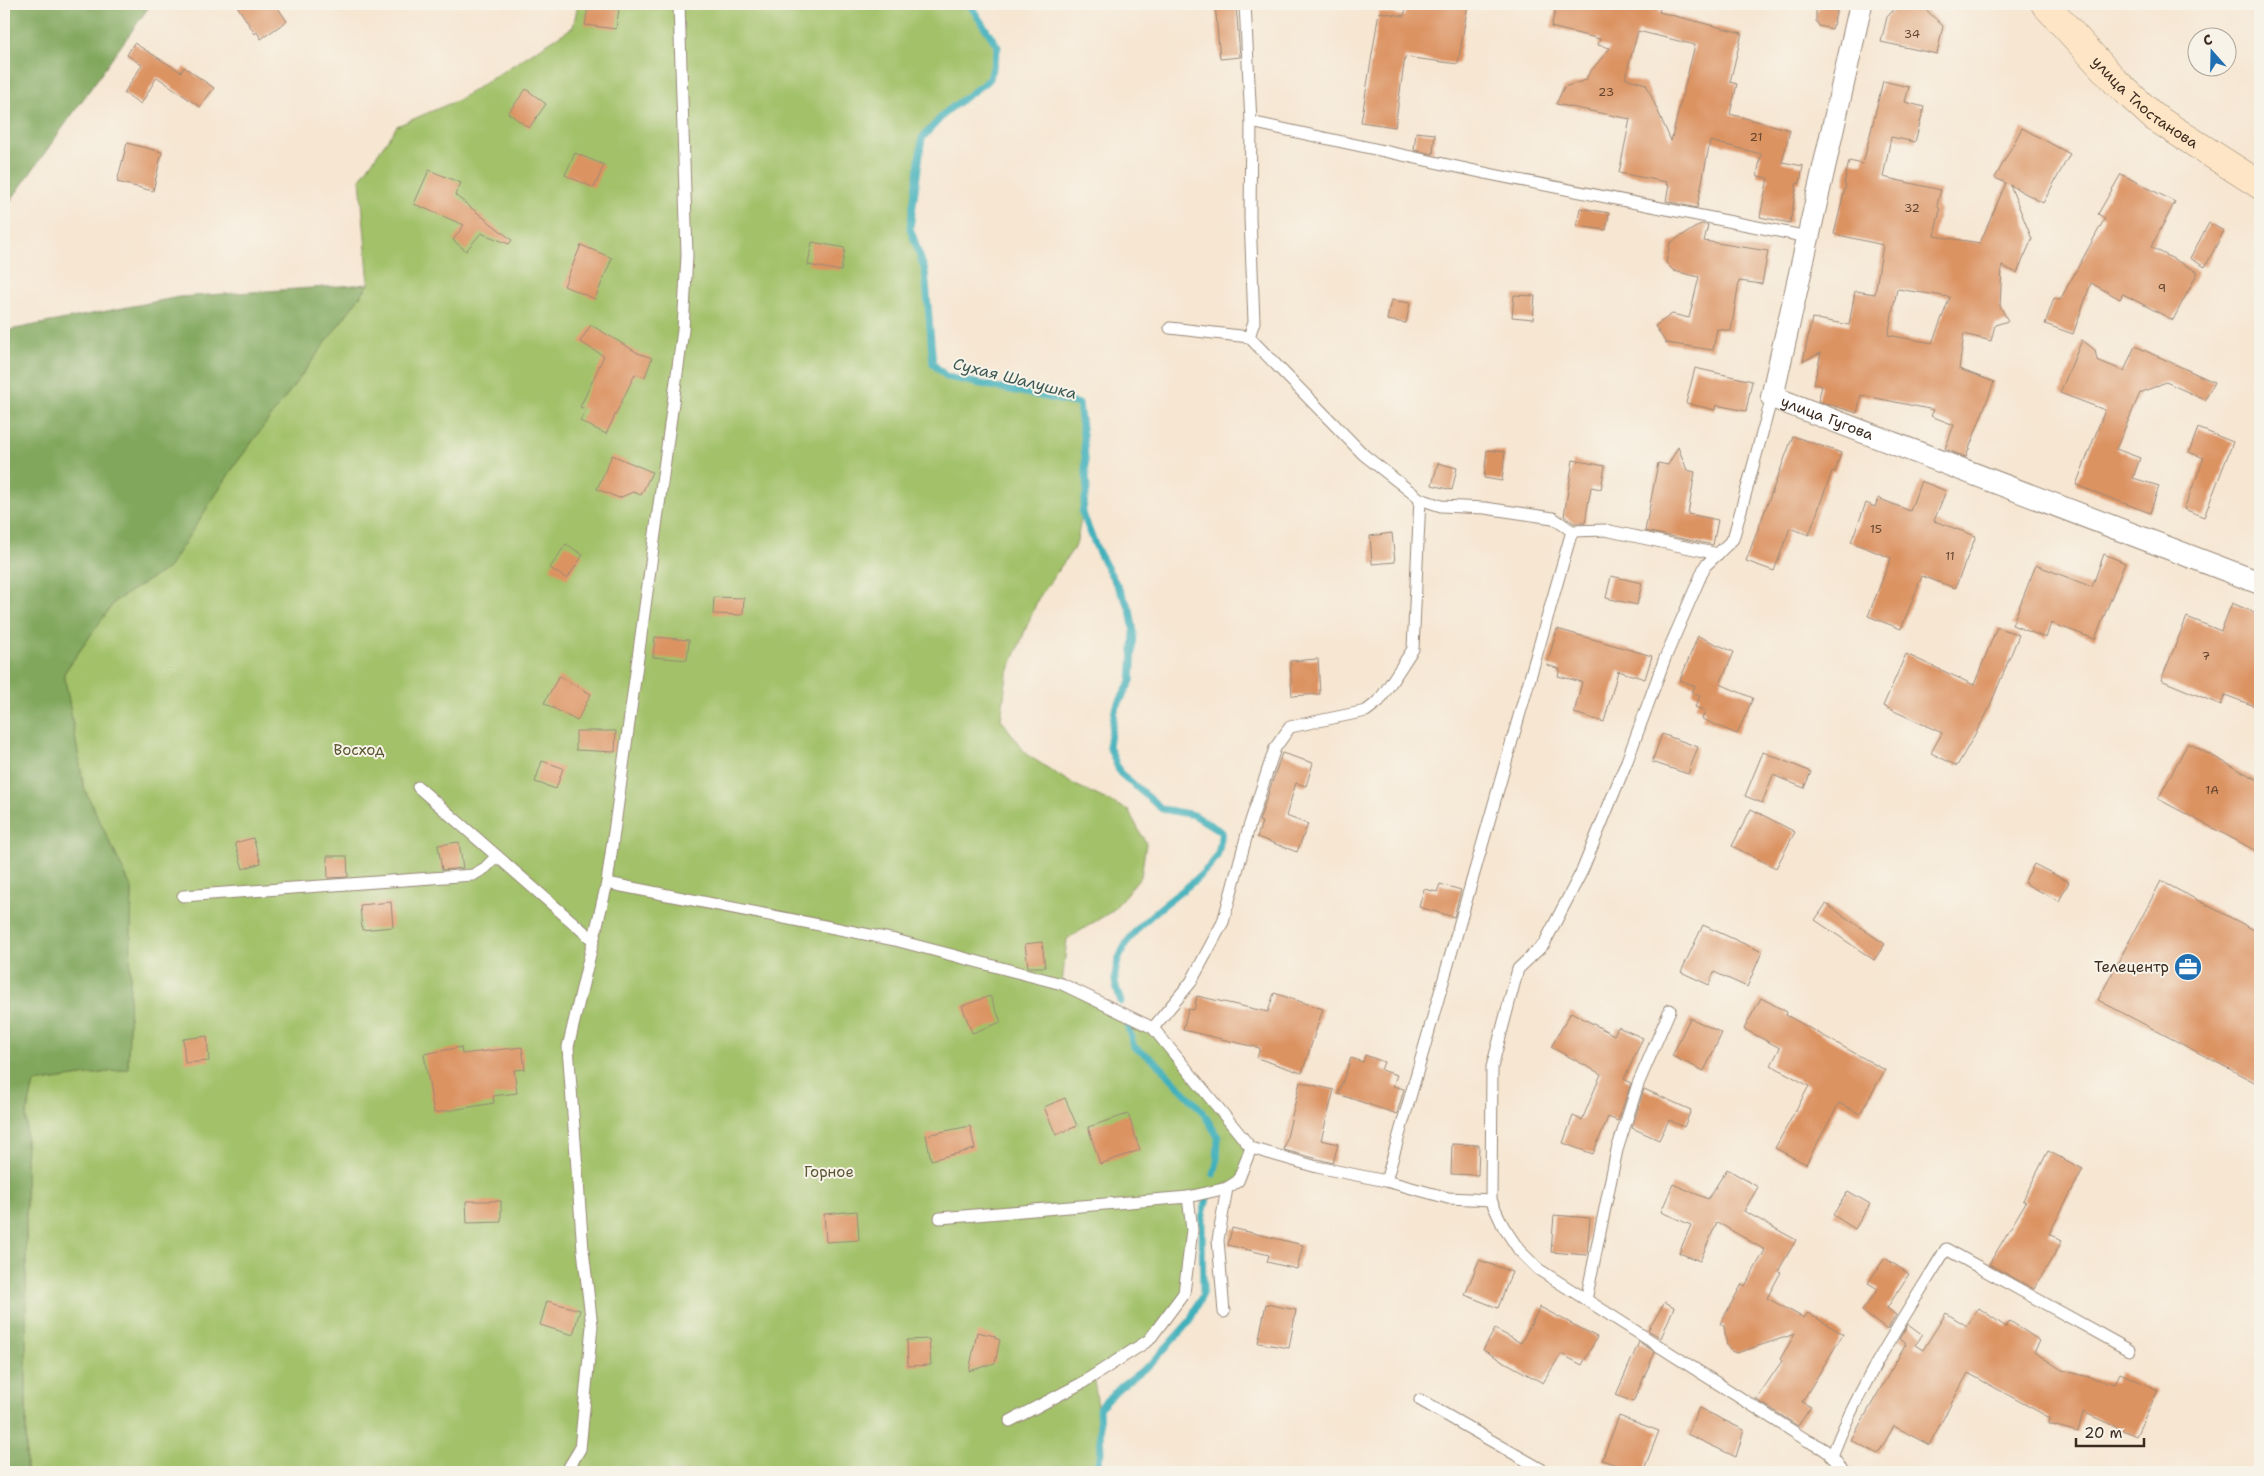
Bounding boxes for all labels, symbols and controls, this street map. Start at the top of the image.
house number: 34 [1904,26,1920,42]
north arrow [2186,28,2236,78]
text: С [2200,30,2215,50]
street label: улица Тлостанова [2087,52,2203,153]
house number: 23 [1598,84,1614,100]
house number: 21 [1750,129,1762,145]
house number: 32 [1904,200,1920,216]
house number: 9 [2158,280,2166,296]
water label: Сухая Шалушка [951,353,1079,404]
street label: улица Гугова [1778,391,1877,445]
house number: 15 [1870,521,1882,537]
house number: 11 [1945,548,1955,564]
house number: 7 [2202,648,2210,664]
park label: Восход [333,740,385,760]
house number: 1А [2205,782,2219,798]
office icon: Телецентр [2173,952,2203,982]
place label: Телецентр [2094,957,2169,977]
park label: Горное [804,1162,854,1182]
scale bar [2076,1416,2144,1448]
text: 20 m [2084,1423,2123,1443]

